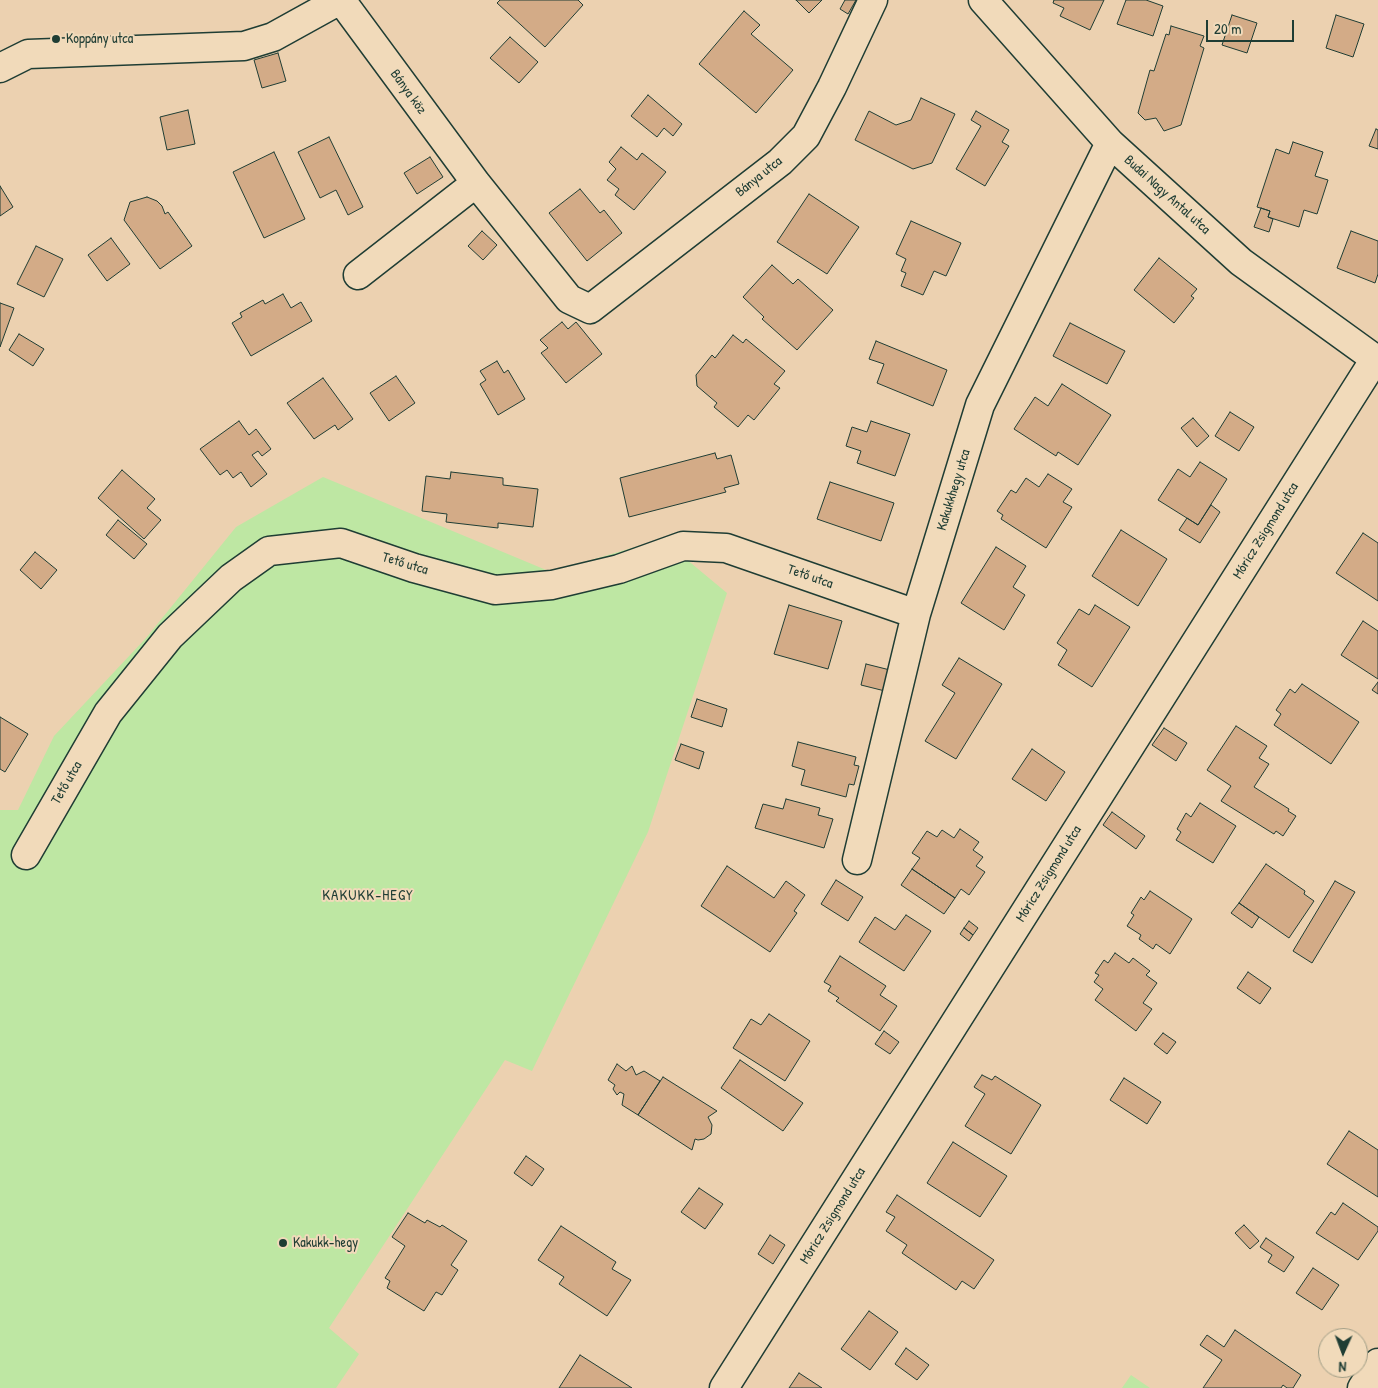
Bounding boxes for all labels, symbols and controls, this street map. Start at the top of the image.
scale bar [1208,10,1296,42]
text: 20 m [1214,18,1241,39]
place label: Koppány utca [66,31,133,47]
marker: Koppány utca [50,33,62,45]
street label: Bánya köz [386,66,430,118]
street label: Budai Nagy Antal utca [1120,152,1214,238]
street label: Bánya utca [732,153,786,201]
street label: Kakukkhegy utca [934,447,974,533]
street label: Móricz Zsigmond utca [1230,480,1302,582]
street label: Tető utca [380,549,430,579]
street label: Tető utca [785,561,835,593]
street label: Tető utca [48,758,86,808]
street label: Móricz Zsigmond utca [1013,823,1085,925]
district label: KAKUKK-HEGY [321,887,415,905]
street label: Móricz Zsigmond utca [797,1165,869,1267]
place label: Kakukk-hegy [293,1235,358,1251]
marker: Kakukk-hegy [277,1237,289,1249]
north arrow [1318,1328,1368,1378]
text: N [1338,1358,1347,1377]

